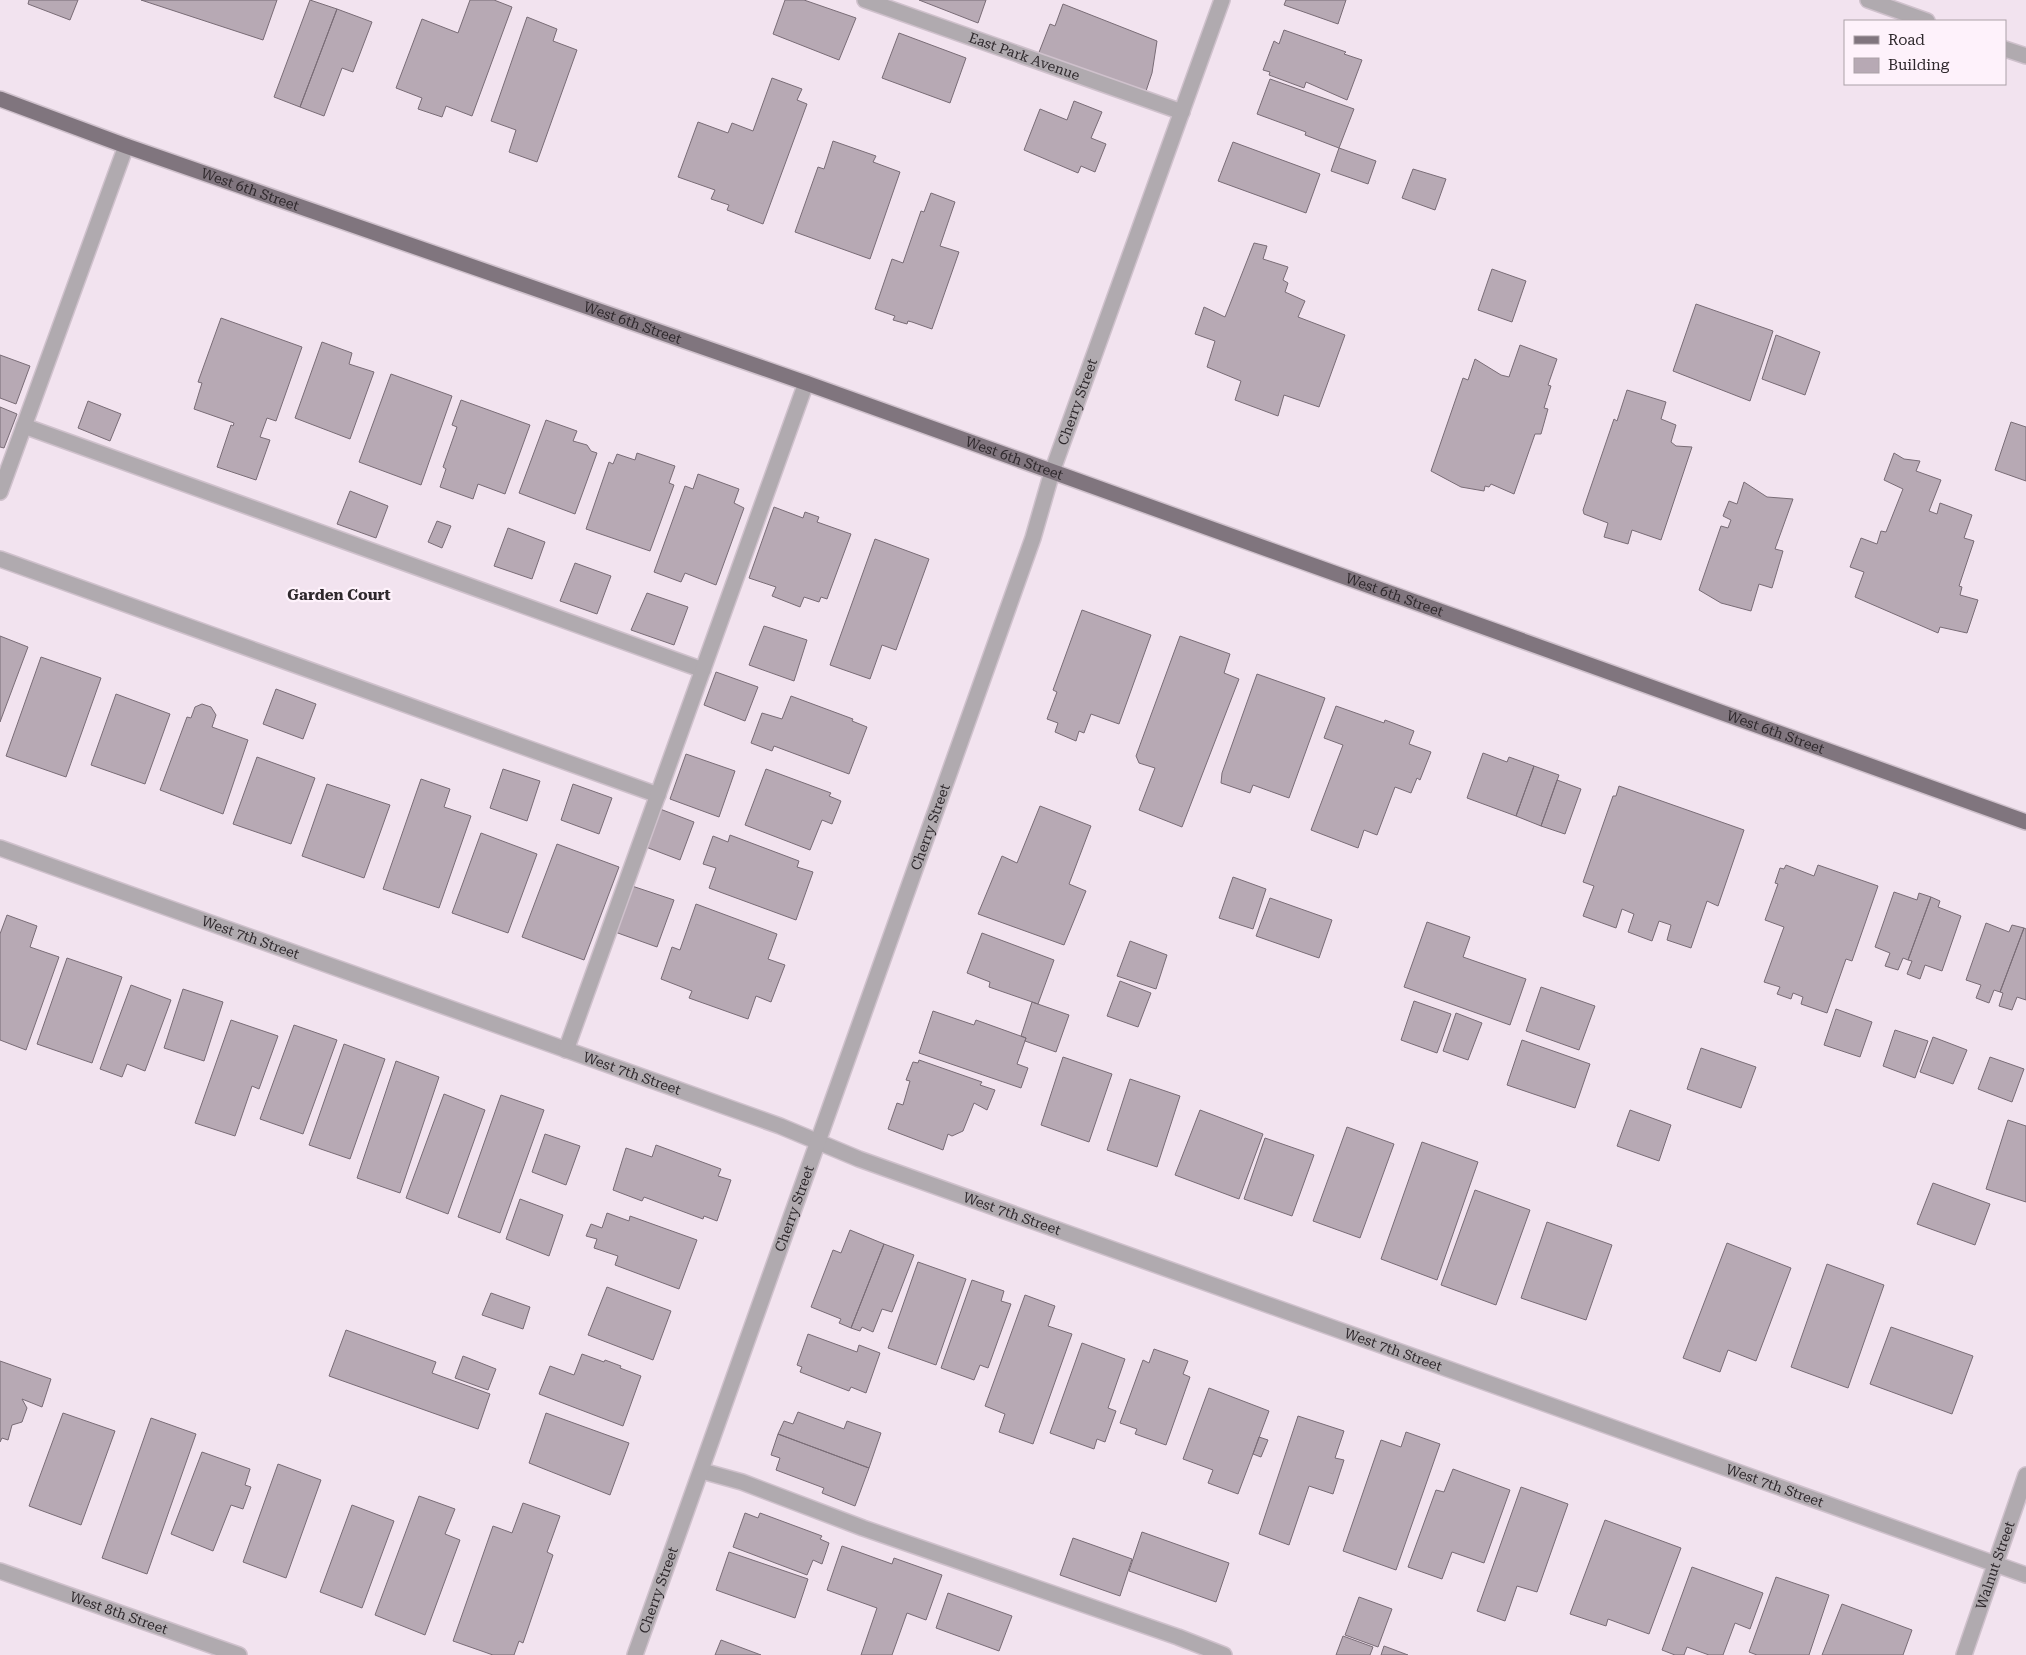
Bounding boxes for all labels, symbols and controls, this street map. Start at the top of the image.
legend [1844,20,2006,85]
street label: East Park Avenue [967,29,1082,83]
text: Road [1888,31,1925,49]
text: Building [1888,56,1950,74]
street label: West 6th Street [199,165,301,214]
street label: West 6th Street [582,298,684,347]
street label: Cherry Street [1054,357,1100,447]
street label: West 6th Street [963,433,1065,483]
street label: West 6th Street [1343,570,1445,620]
district label: Garden Court [287,586,391,604]
street label: West 6th Street [1725,707,1827,757]
street label: Cherry Street [907,782,953,872]
street label: West 7th Street [200,913,302,962]
street label: West 7th Street [581,1049,683,1098]
street label: Cherry Street [771,1163,817,1254]
street label: West 7th Street [961,1189,1063,1238]
street label: West 7th Street [1342,1325,1444,1374]
street label: West 7th Street [1724,1461,1826,1510]
street label: Walnut Street [1972,1519,2018,1611]
street label: Cherry Street [635,1545,681,1635]
street label: West 8th Street [68,1588,170,1637]

